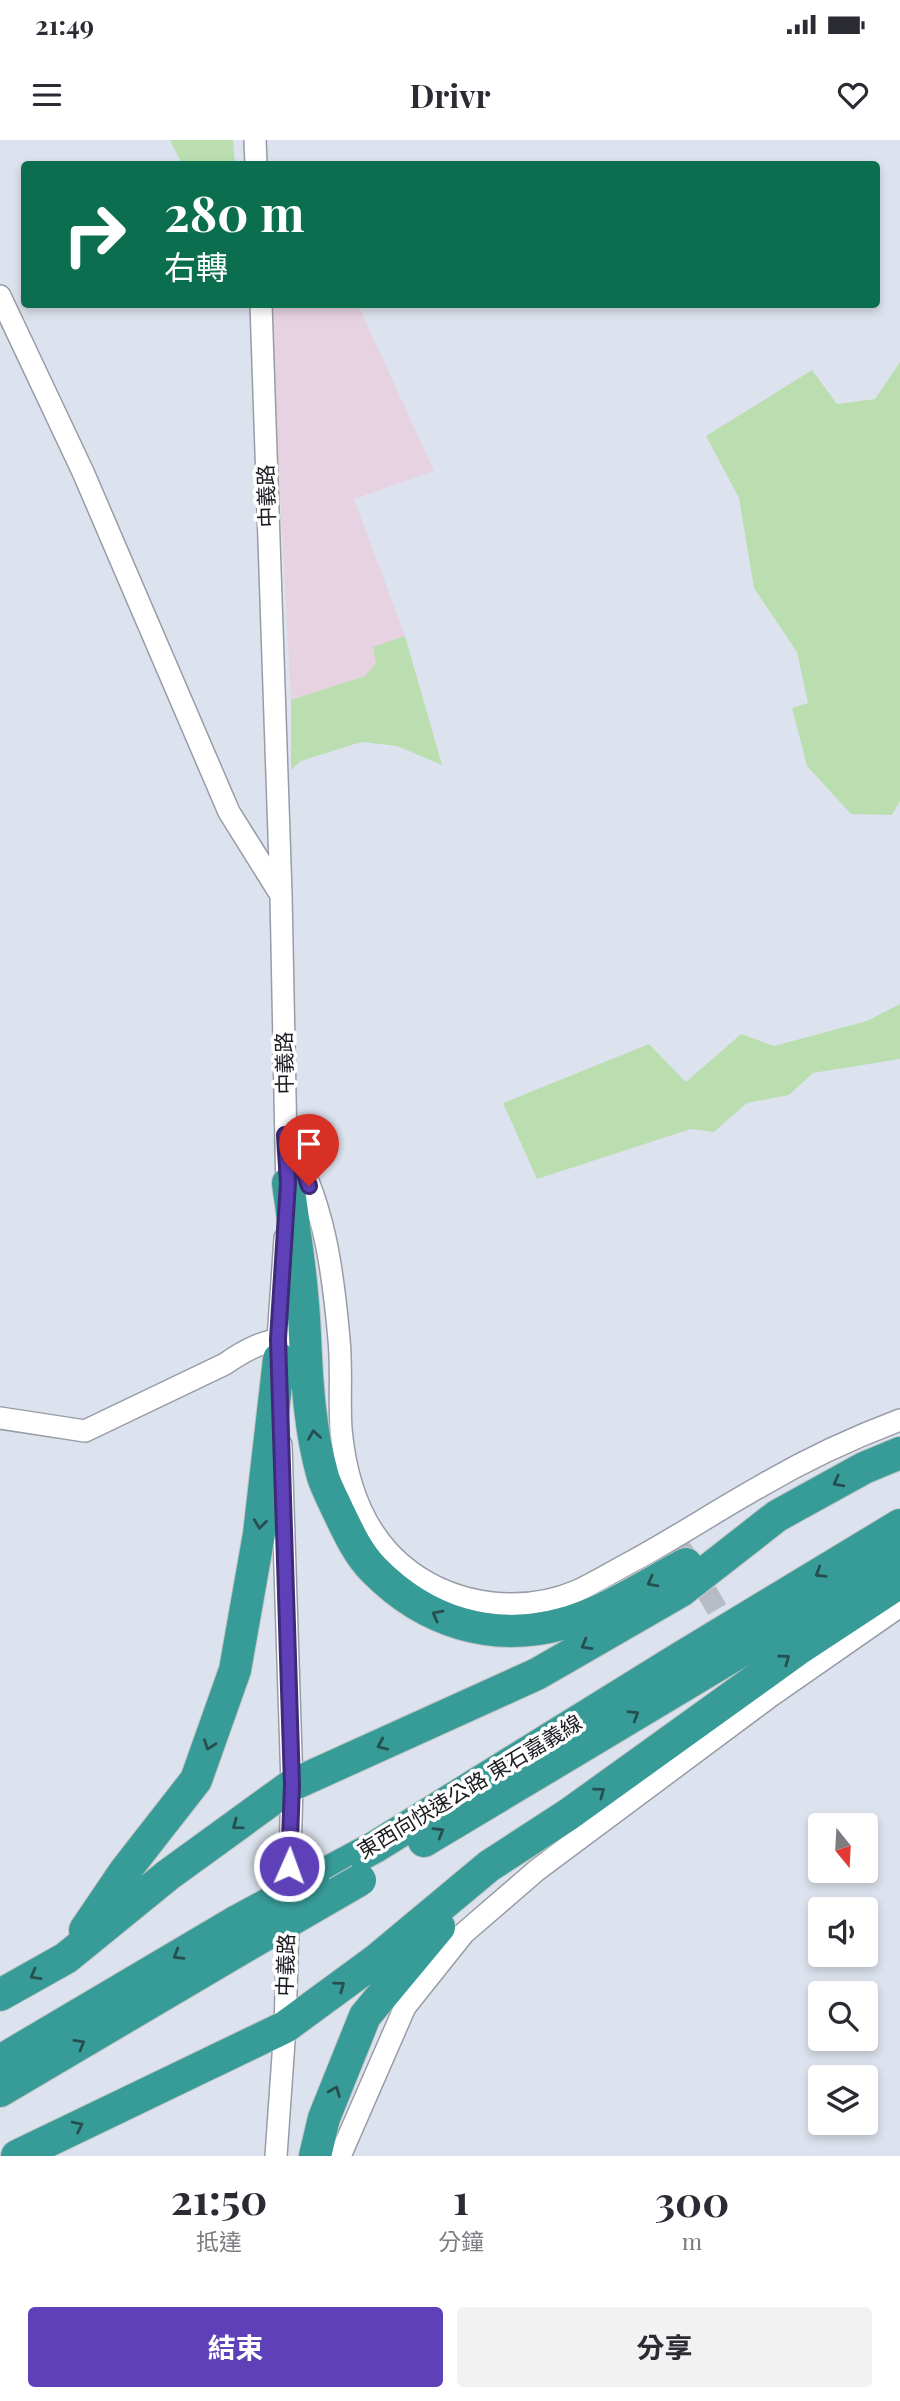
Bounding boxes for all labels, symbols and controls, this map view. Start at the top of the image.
text: 21:49 [35,7,94,42]
text: Drivr [410,73,490,116]
icon: menu [28,76,66,114]
icon: heart [834,76,872,114]
text: 280 m [164,179,304,244]
icon: right [49,189,140,280]
text: 右轉 [164,244,228,287]
street label: 中義路 [250,464,280,528]
street label: 中義路 [268,1031,298,1095]
pin [279,1114,339,1186]
icon: arrive [290,1125,328,1163]
one-way arrow [307,1429,322,1441]
one-way arrow [833,1473,845,1487]
one-way arrow [253,1518,268,1530]
one-way arrow [815,1565,828,1578]
one-way arrow [647,1574,659,1587]
one-way arrow [432,1610,444,1623]
one-way arrow [581,1637,594,1650]
one-way arrow [777,1655,790,1667]
street label: 東西向快速公路 東石嘉義線 [352,1707,586,1864]
one-way arrow [627,1710,640,1723]
one-way arrow [377,1737,389,1751]
one-way arrow [203,1738,217,1750]
one-way arrow [592,1788,605,1800]
north arrow [808,1813,878,1883]
map controls [808,1813,878,2135]
one-way arrow [232,1817,245,1829]
one-way arrow [432,1827,445,1840]
position arrow [252,1829,326,1903]
button: sound [808,1897,878,1967]
street label: 中義路 [269,1933,299,1997]
one-way arrow [173,1947,186,1960]
one-way arrow [30,1967,42,1980]
button: search [808,1981,878,2051]
one-way arrow [332,1982,344,1995]
one-way arrow [72,2039,85,2052]
button: layers [808,2065,878,2135]
one-way arrow [327,2086,341,2098]
one-way arrow [71,2121,84,2135]
text: 21:50 [171,2170,267,2226]
text: 1 [453,2170,469,2226]
text: 300 [655,2172,729,2228]
text: 抵達 [196,2225,242,2256]
text: 分鐘 [438,2225,484,2256]
text: m [682,2225,702,2256]
button: 結束 [28,2307,443,2387]
button: 分享 [457,2307,872,2387]

